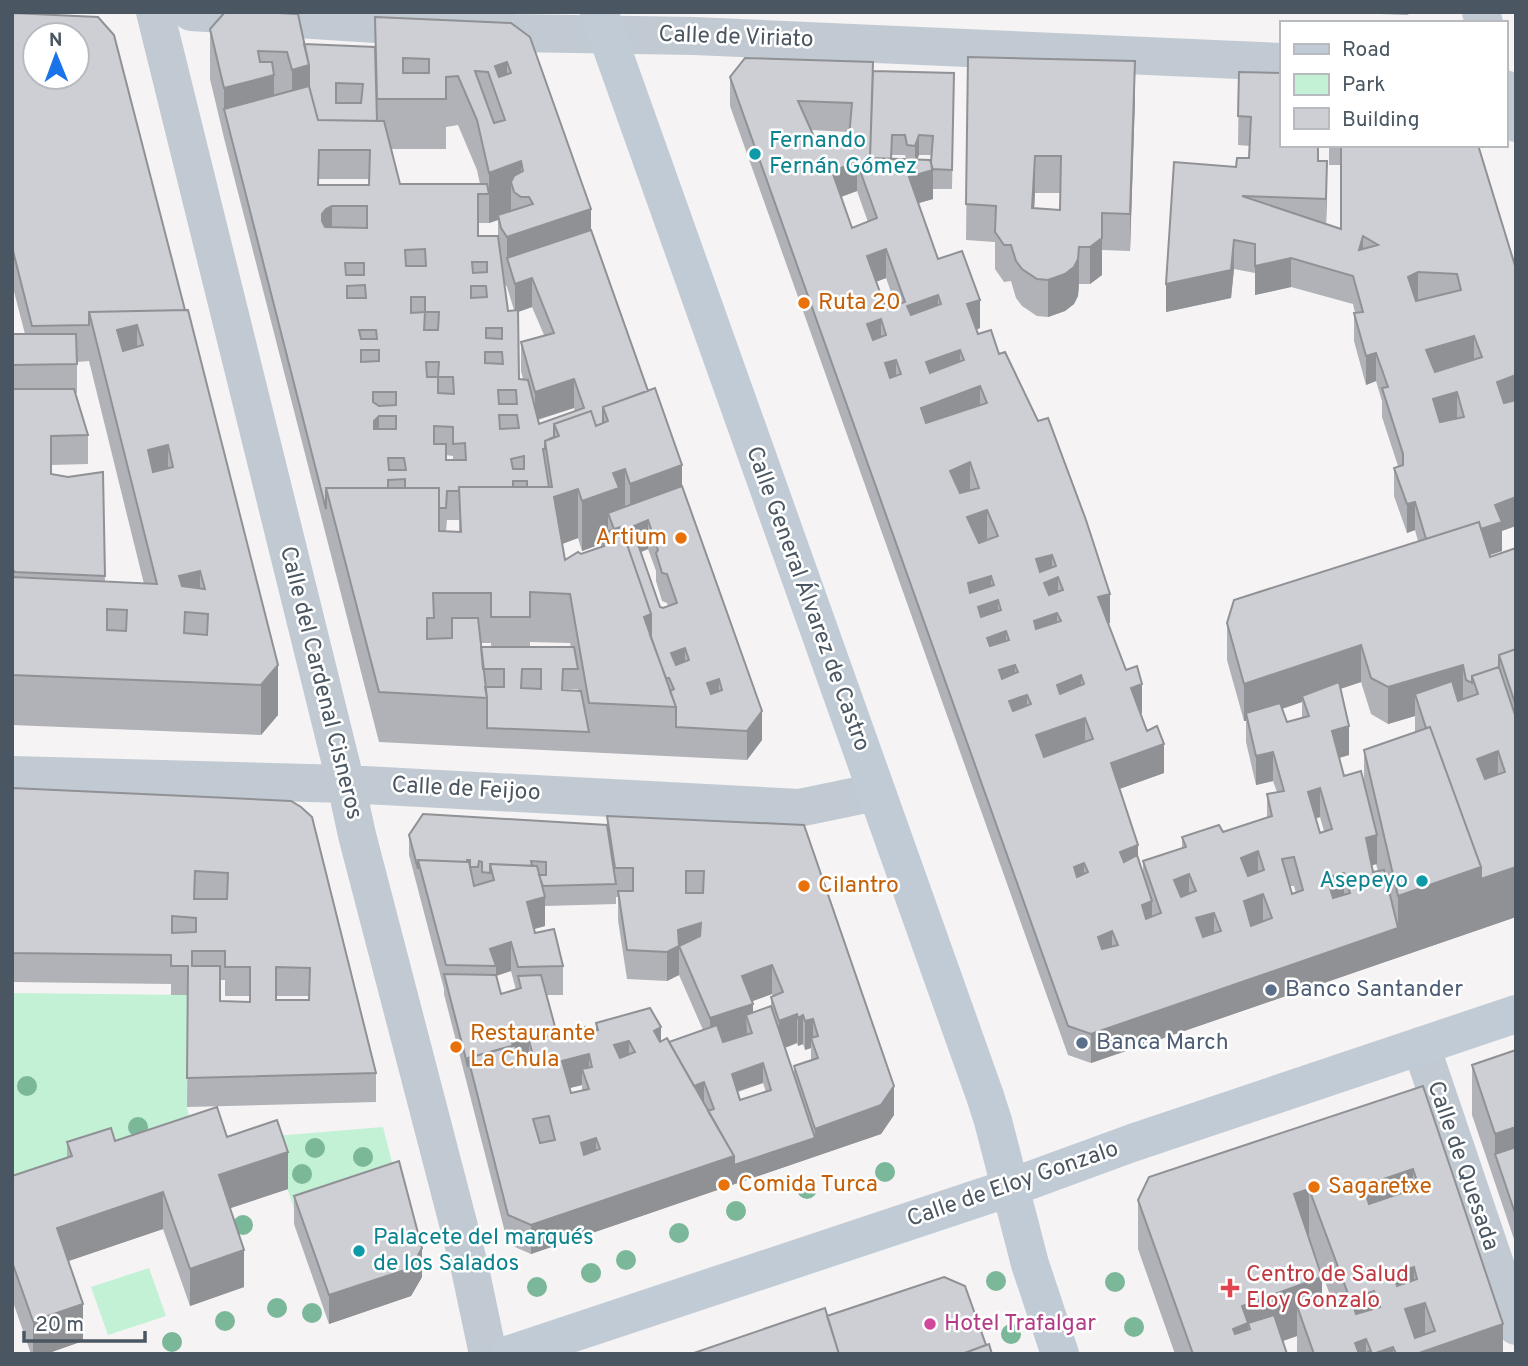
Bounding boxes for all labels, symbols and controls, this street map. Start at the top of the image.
north arrow [21,21,91,91]
street label: Calle de Viriato [658,21,814,55]
legend [1280,21,1507,147]
text: N [49,29,63,53]
text: Road [1342,37,1391,64]
text: Park [1342,72,1385,99]
text: Building [1342,107,1420,134]
place label: Fernando Fernán Gómez [769,127,917,182]
marker: Fernando Fernán Gómez [747,146,763,162]
place label: Ruta 20 [818,289,901,318]
marker: Ruta 20 [796,295,812,311]
street label: Calle General Álvarez de Castro [738,442,877,755]
place label: Artium [595,524,667,553]
marker: Artium [673,530,689,546]
street label: Calle del Cardenal Cisneros [272,543,368,823]
street label: Calle de Feijoo [391,772,541,808]
place label: Asepeyo [1319,867,1408,896]
place label: Cilantro [818,872,899,901]
marker: Asepeyo [1414,873,1430,889]
marker: Cilantro [796,878,812,894]
place label: Banco Santander [1285,976,1463,1005]
marker: Banco Santander [1263,982,1279,998]
place label: Restaurante La Chula [470,1020,595,1075]
place label: Banca March [1096,1029,1229,1058]
marker: Banca March [1074,1035,1090,1051]
marker: Restaurante La Chula [448,1039,464,1055]
street label: Calle de Quesada [1419,1077,1505,1255]
street label: Calle de Eloy Gonzalo [903,1135,1123,1235]
place label: Comida Turca [738,1171,878,1200]
place label: Sagaretxe [1328,1173,1432,1202]
marker: Comida Turca [716,1177,732,1193]
marker: Sagaretxe [1306,1179,1322,1195]
place label: Palacete del marqués de los Salados [373,1224,594,1279]
marker: Palacete del marqués de los Salados [351,1243,367,1259]
place label: Centro de Salud Eloy Gonzalo [1246,1261,1409,1316]
marker: Centro de Salud Eloy Gonzalo [1220,1278,1240,1298]
scale bar [24,1300,145,1344]
place label: Hotel Trafalgar [944,1310,1096,1339]
text: 20 m [35,1312,84,1339]
marker: Hotel Trafalgar [922,1316,938,1332]

